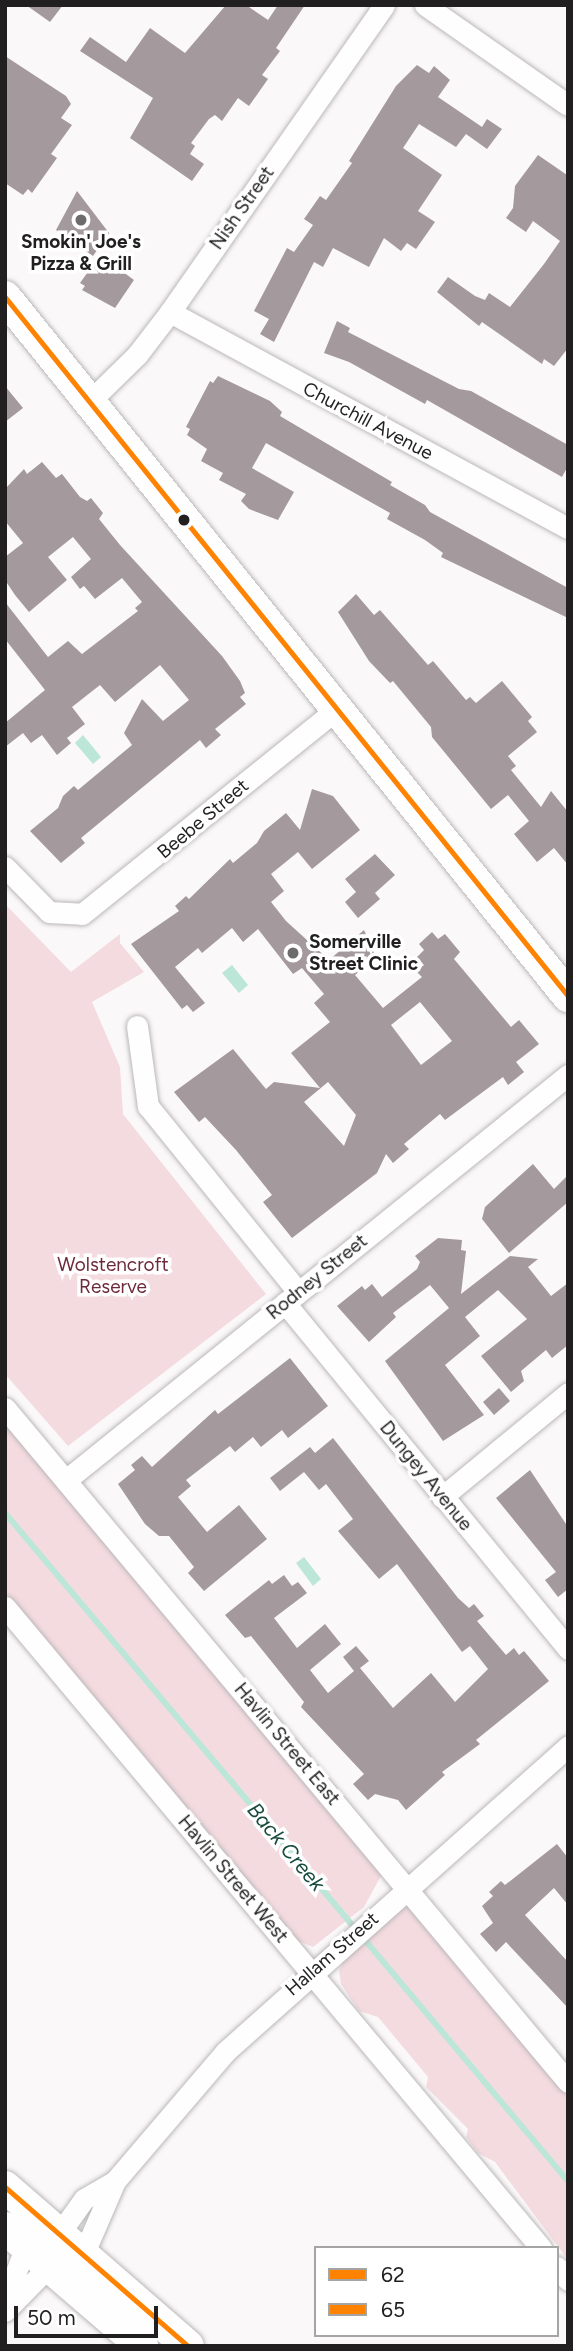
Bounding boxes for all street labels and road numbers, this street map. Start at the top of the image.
street label: Nish Street [205,162,279,254]
street label: Churchill Avenue [299,377,437,465]
street label: Beebe Street [153,774,253,864]
street label: Rodney Street [262,1230,372,1324]
street label: Dungey Avenue [375,1417,477,1535]
street label: Havlin Street East [229,1678,345,1810]
street label: Havlin Street West [173,1811,293,1947]
street label: Hallam Street [281,1907,383,2001]

